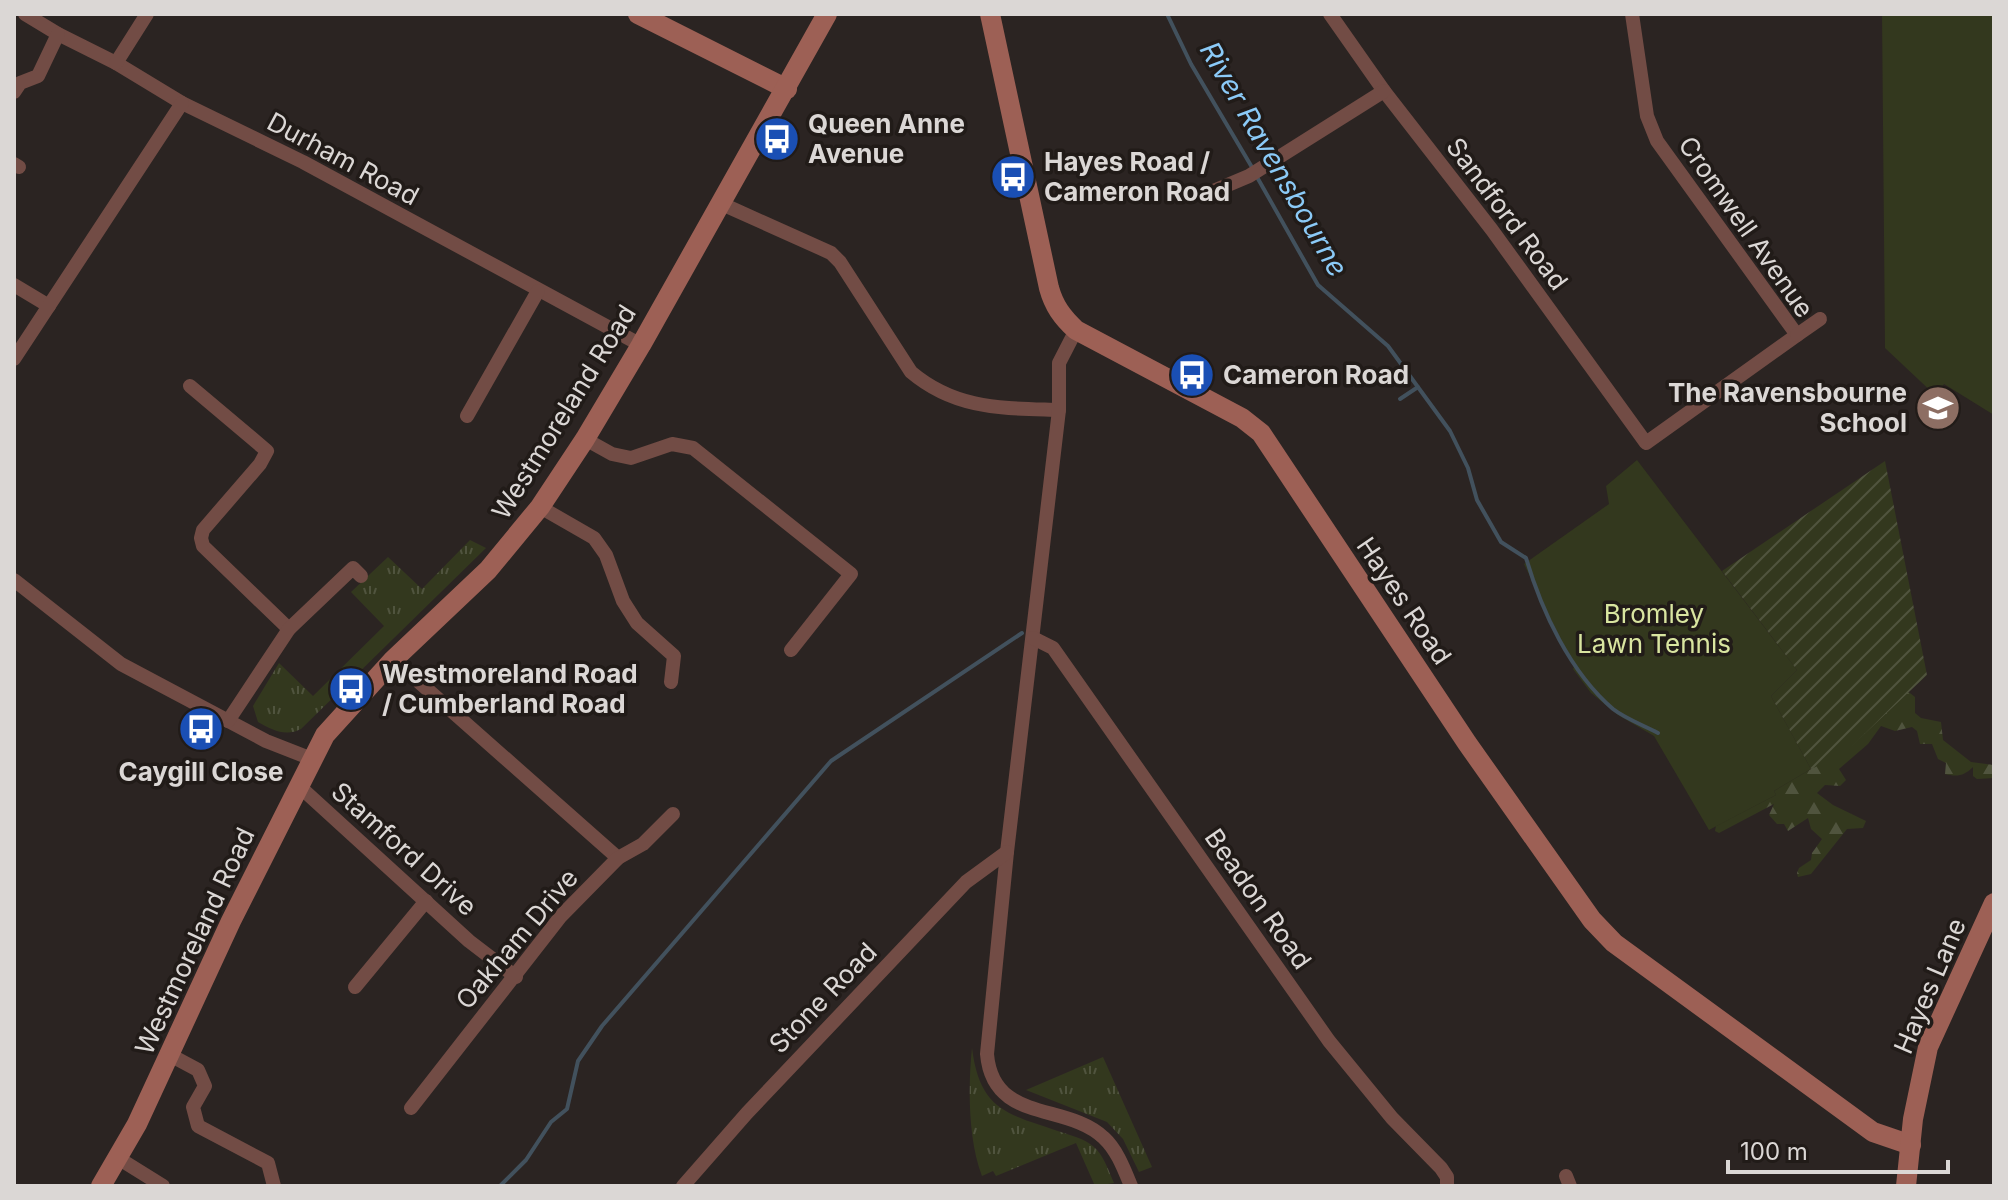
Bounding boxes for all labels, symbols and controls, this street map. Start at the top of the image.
water label: River Ravensbourne [1193,35,1355,283]
street label: Durham Road [262,106,424,211]
place label: Queen Anne Avenue [808,108,965,169]
bus stop icon: Queen Anne Avenue [753,115,801,163]
street label: Cromwell Avenue [1672,130,1820,323]
street label: Sandford Road [1440,132,1575,296]
place label: Hayes Road / Cameron Road [1044,146,1230,207]
bus stop icon: Hayes Road / Cameron Road [989,153,1037,201]
street label: Westmoreland Road [485,299,642,525]
bus stop icon: Cameron Road [1168,351,1216,399]
place label: Cameron Road [1223,359,1409,390]
place label: The Ravensbourne School [1668,377,1907,438]
school or university icon: The Ravensbourne School [1914,384,1962,432]
street label: Hayes Road [1351,531,1458,670]
park label: Bromley Lawn Tennis [1577,598,1731,659]
place label: Westmoreland Road / Cumberland Road [382,658,638,719]
bus stop icon: Westmoreland Road / Cumberland Road [327,665,375,713]
bus stop icon: Caygill Close [177,705,225,753]
place label: Caygill Close [118,756,284,787]
street label: Stamford Drive [326,775,483,922]
street label: Westmoreland Road [128,822,261,1059]
street label: Beadon Road [1199,823,1318,975]
street label: Oakham Drive [449,862,584,1015]
street label: Hayes Lane [1887,914,1972,1058]
street label: Stone Road [762,936,883,1059]
scale bar [1728,1124,1948,1174]
text: 100 m [1740,1137,1808,1166]

